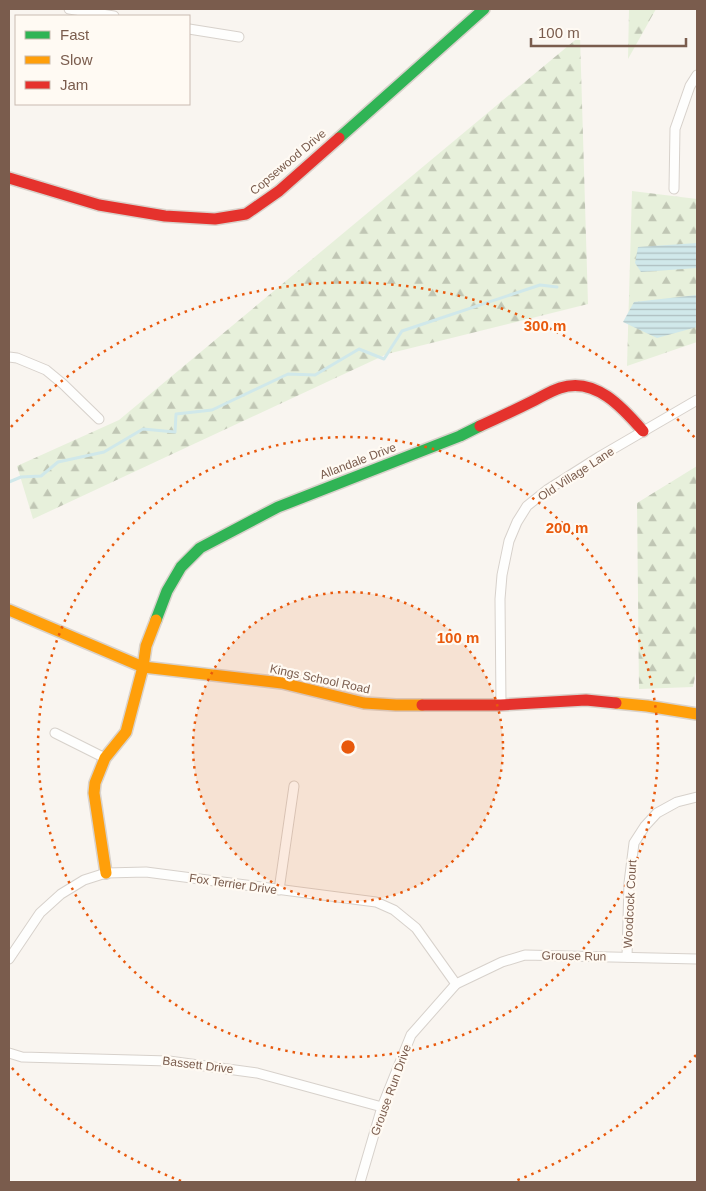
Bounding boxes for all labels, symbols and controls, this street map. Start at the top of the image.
legend [15,15,190,105]
scale bar [531,15,686,47]
text: 100 m [538,24,580,41]
text: Fast [60,26,90,43]
text: Slow [60,51,93,68]
text: Jam [60,76,88,93]
street label: Copsewood Drive [247,126,329,198]
text: 300 m [524,317,566,334]
street label: Allandale Drive [318,440,398,482]
street label: Old Village Lane [535,444,617,504]
text: 200 m [546,519,588,536]
text: 100 m [437,629,479,646]
street label: Kings School Road [269,662,371,696]
centre of rings [339,738,357,756]
street label: Woodcock Court [621,859,639,949]
street label: Fox Terrier Drive [188,871,278,897]
street label: Grouse Run [542,948,606,964]
street label: Grouse Run Drive [368,1042,414,1138]
street label: Bassett Drive [162,1054,235,1076]

